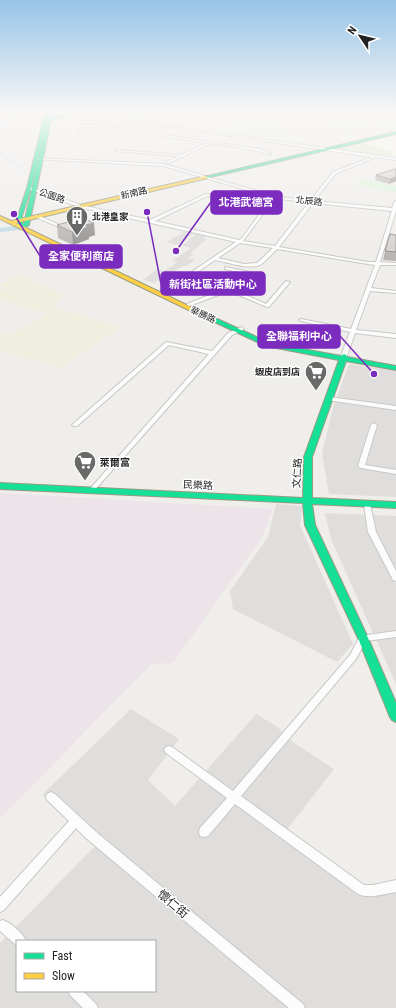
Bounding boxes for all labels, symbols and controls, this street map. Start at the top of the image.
north arrow [340,16,380,56]
text: N [345,24,360,37]
street label: 新南路 [120,185,148,201]
street label: 公園路 [38,187,66,205]
callout: 北港武德宮 [211,191,282,214]
street label: 北辰路 [295,195,323,207]
text: 北港武德宮 [219,196,274,209]
building icon: 北港皇家 [64,204,90,237]
place label: 北港皇家 [92,211,129,222]
callout: 全家便利商店 [40,245,122,268]
text: 全家便利商店 [48,250,114,263]
callout: 新街社區活動中心 [161,272,265,295]
text: 新街社區活動中心 [169,278,257,291]
street label: 華勝路 [189,305,217,325]
callout: 全聯福利中心 [258,325,340,348]
text: 全聯福利中心 [266,330,332,343]
supermarket icon: 蝦皮店到店 [303,359,329,392]
place label: 蝦皮店到店 [255,367,300,377]
supermarket icon: 萊爾富 [72,449,98,482]
place label: 萊爾富 [100,457,130,468]
street label: 文仁路 [291,458,303,488]
street label: 民樂路 [183,479,213,491]
street label: 懷仁街 [155,887,191,921]
legend [16,940,156,992]
text: Fast [52,949,73,963]
text: Slow [52,969,75,983]

